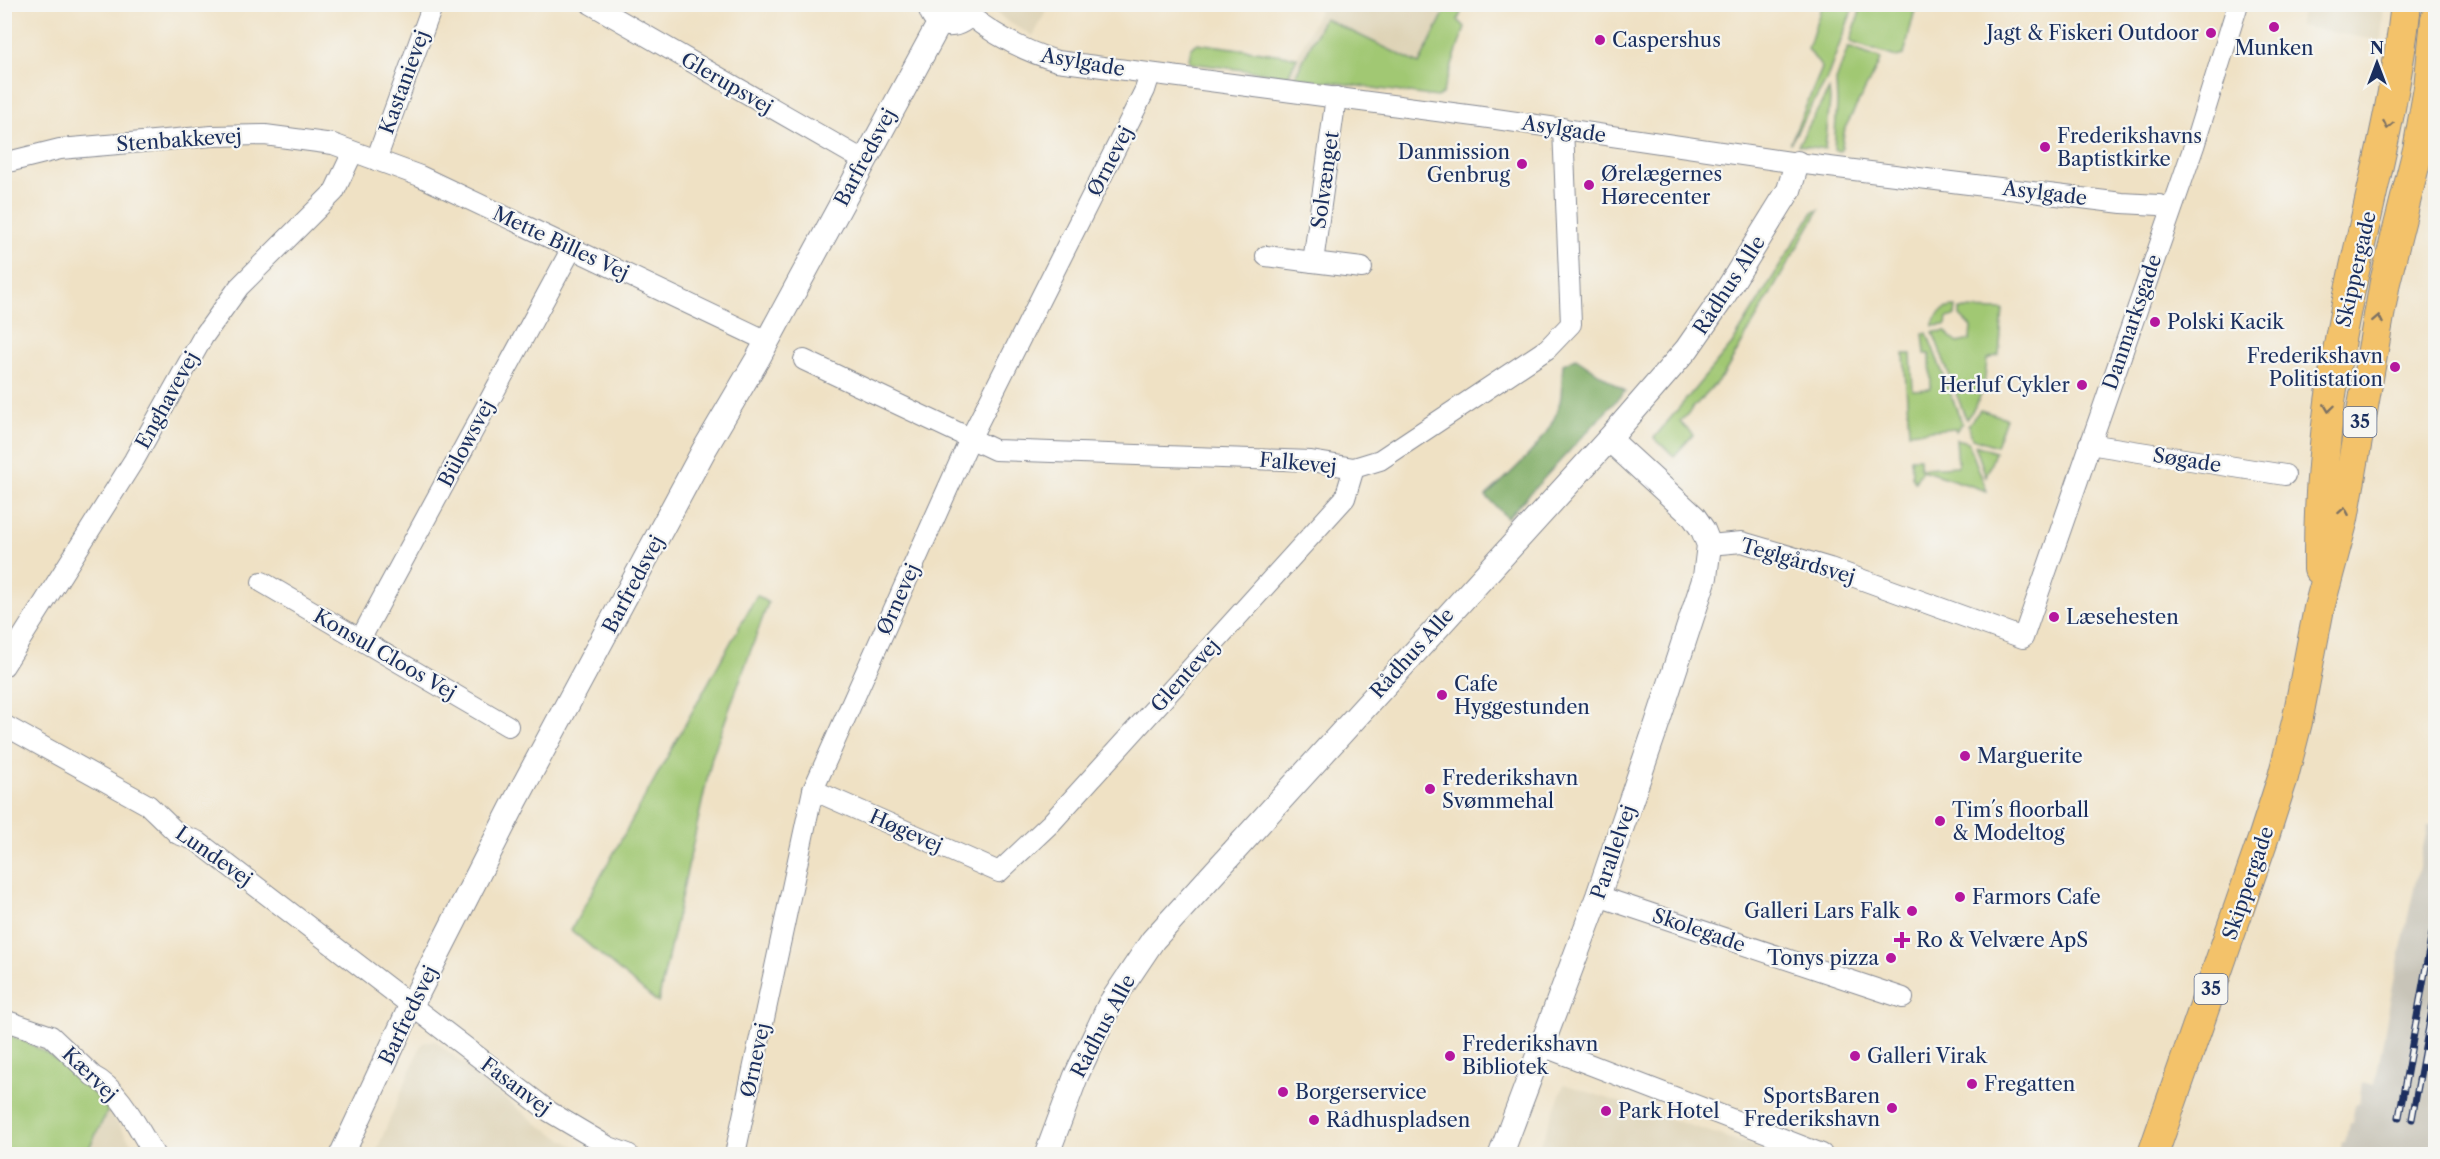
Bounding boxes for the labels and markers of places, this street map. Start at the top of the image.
marker: Munken [2267,20,2281,34]
place label: Jagt & Fiskeri Outdoor [1984,21,2200,45]
marker: Jagt & Fiskeri Outdoor [2204,26,2218,40]
place label: Caspershus [1612,28,1721,52]
marker: Caspershus [1593,33,1607,47]
place label: Munken [2234,36,2314,60]
place label: Frederikshavns Baptistkirke [2057,124,2202,171]
place label: Danmission Genbrug [1398,140,1510,187]
marker: Frederikshavns Baptistkirke [2038,140,2052,154]
marker: Danmission Genbrug [1515,157,1529,171]
place label: Ørelægernes Hørecenter [1601,162,1722,209]
marker: Ørelægernes Hørecenter [1582,178,1596,192]
place label: Polski Kacik [2167,310,2285,334]
marker: Polski Kacik [2148,315,2162,329]
place label: Frederikshavn Politistation [2247,344,2383,391]
marker: Frederikshavn Politistation [2388,360,2402,374]
place label: Herluf Cykler [1939,373,2071,397]
marker: Herluf Cykler [2075,378,2089,392]
place label: Læsehesten [2066,605,2179,629]
marker: Læsehesten [2047,610,2061,624]
place label: Cafe Hyggestunden [1454,672,1590,719]
marker: Cafe Hyggestunden [1435,688,1449,702]
place label: Marguerite [1977,744,2083,768]
marker: Marguerite [1958,749,1972,763]
place label: Frederikshavn Svømmehal [1442,766,1579,813]
marker: Frederikshavn Svømmehal [1423,782,1437,796]
place label: Tim´s floorball & Modeltog [1952,798,2089,845]
marker: Tim´s floorball & Modeltog [1933,814,1947,828]
place label: Farmors Cafe [1972,885,2101,909]
marker: Farmors Cafe [1953,890,1967,904]
place label: Galleri Lars Falk [1744,899,1901,923]
marker: Galleri Lars Falk [1905,904,1919,918]
place label: Ro & Velvære ApS [1916,928,2088,952]
marker: Ro & Velvære ApS [1893,931,1911,949]
place label: Tonys pizza [1767,946,1879,970]
marker: Tonys pizza [1884,951,1898,965]
place label: Frederikshavn Bibliotek [1462,1032,1599,1079]
place label: Galleri Virak [1867,1044,1988,1068]
marker: Frederikshavn Bibliotek [1443,1049,1457,1063]
marker: Galleri Virak [1848,1049,1862,1063]
place label: Fregatten [1984,1072,2076,1096]
marker: Fregatten [1965,1077,1979,1091]
place label: Borgerservice [1295,1080,1427,1104]
place label: SportsBaren Frederikshavn [1744,1084,1880,1131]
marker: Borgerservice [1276,1085,1290,1099]
place label: Park Hotel [1618,1099,1720,1123]
marker: SportsBaren Frederikshavn [1885,1101,1899,1115]
marker: Park Hotel [1599,1104,1613,1118]
place label: Rådhuspladsen [1326,1108,1471,1132]
marker: Rådhuspladsen [1307,1113,1321,1127]

